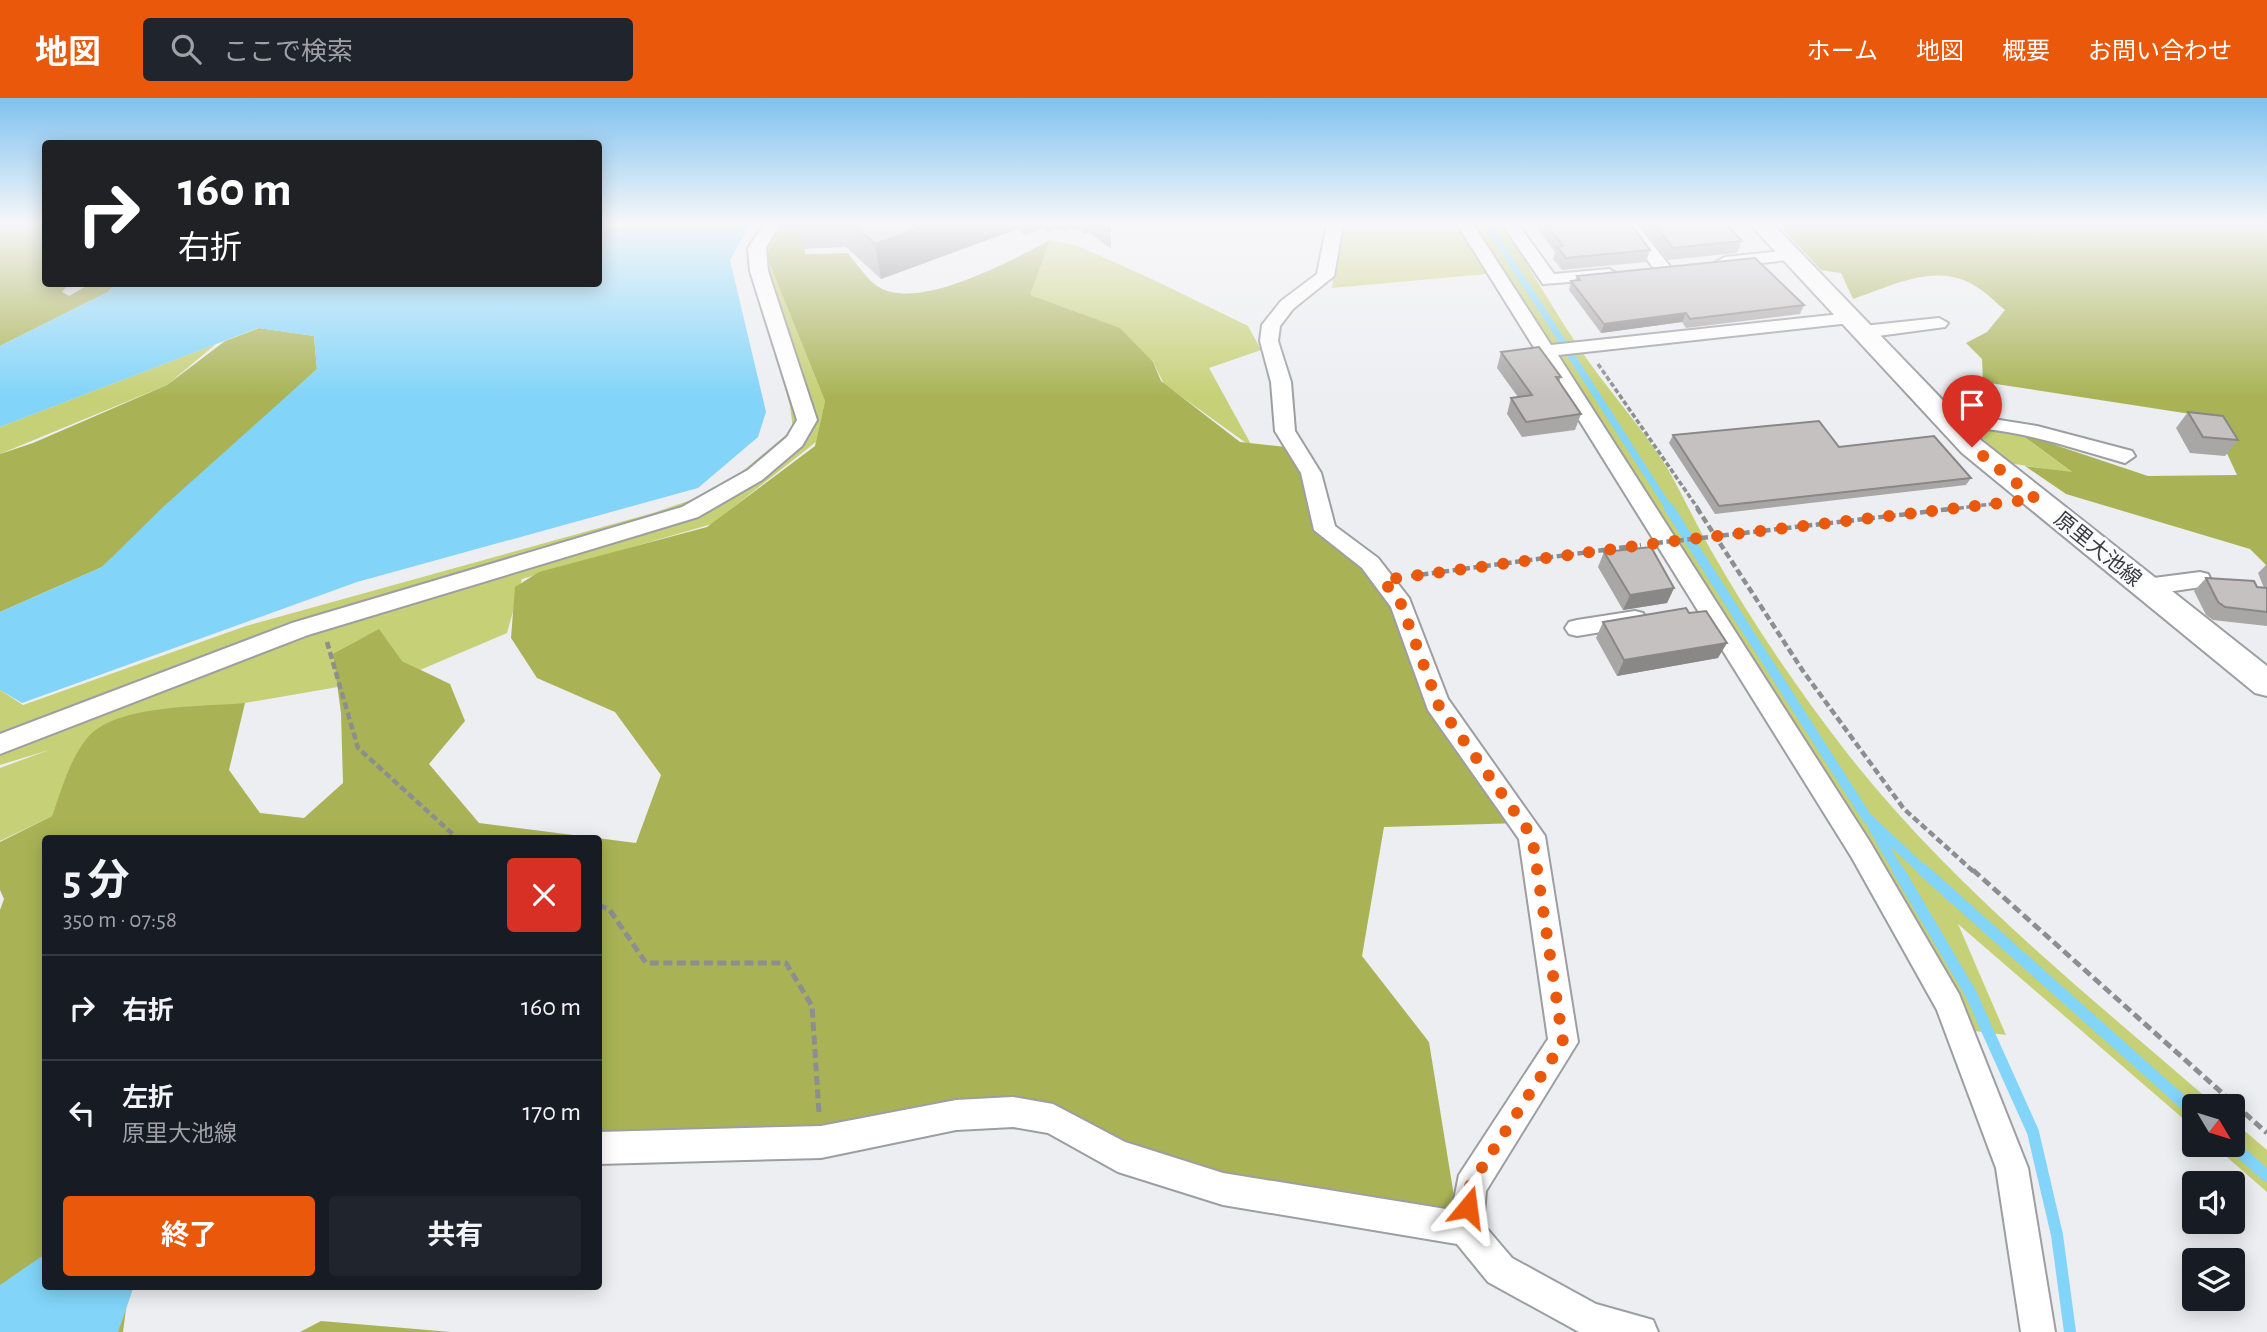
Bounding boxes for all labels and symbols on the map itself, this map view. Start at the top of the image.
pin [1942,375,2002,447]
street label: 原里大池線 [2050,507,2146,591]
north arrow [2182,1094,2245,1157]
position arrow [1431,1170,1505,1244]

